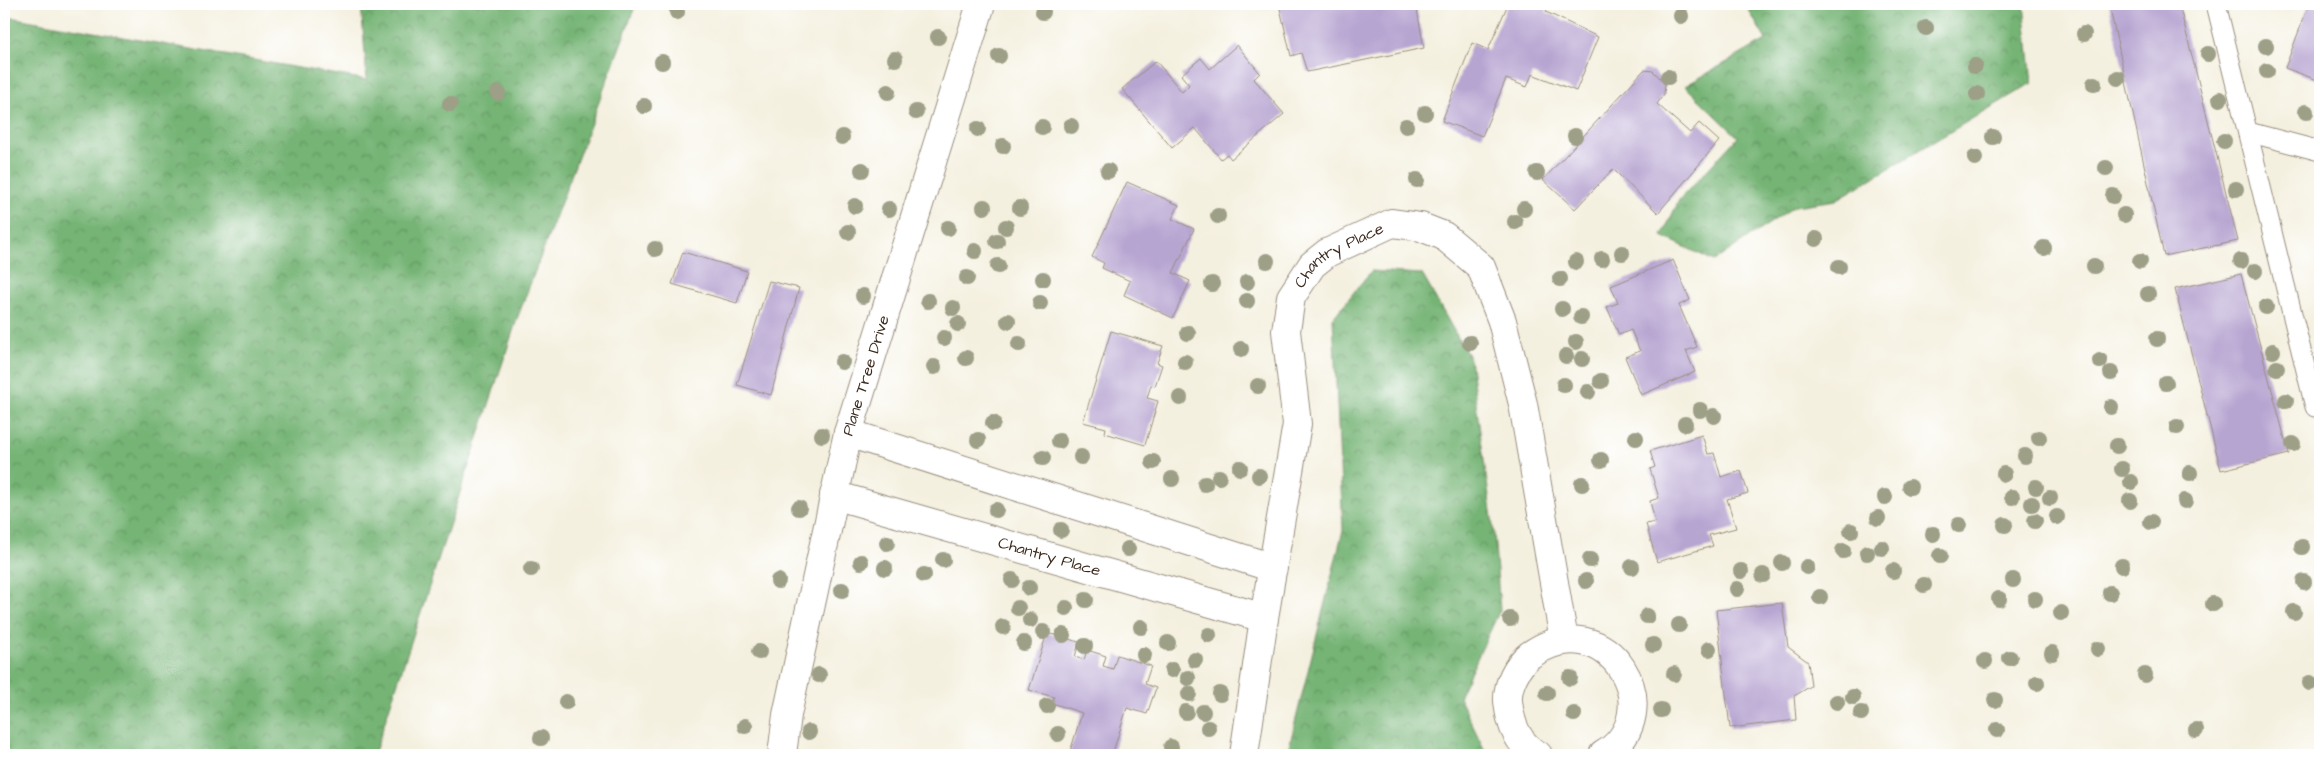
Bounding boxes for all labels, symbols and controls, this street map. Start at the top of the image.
street label: Chantry Place [1289,217,1387,292]
street label: Plane Tree Drive [837,312,895,438]
street label: Chantry Place [996,532,1103,582]

